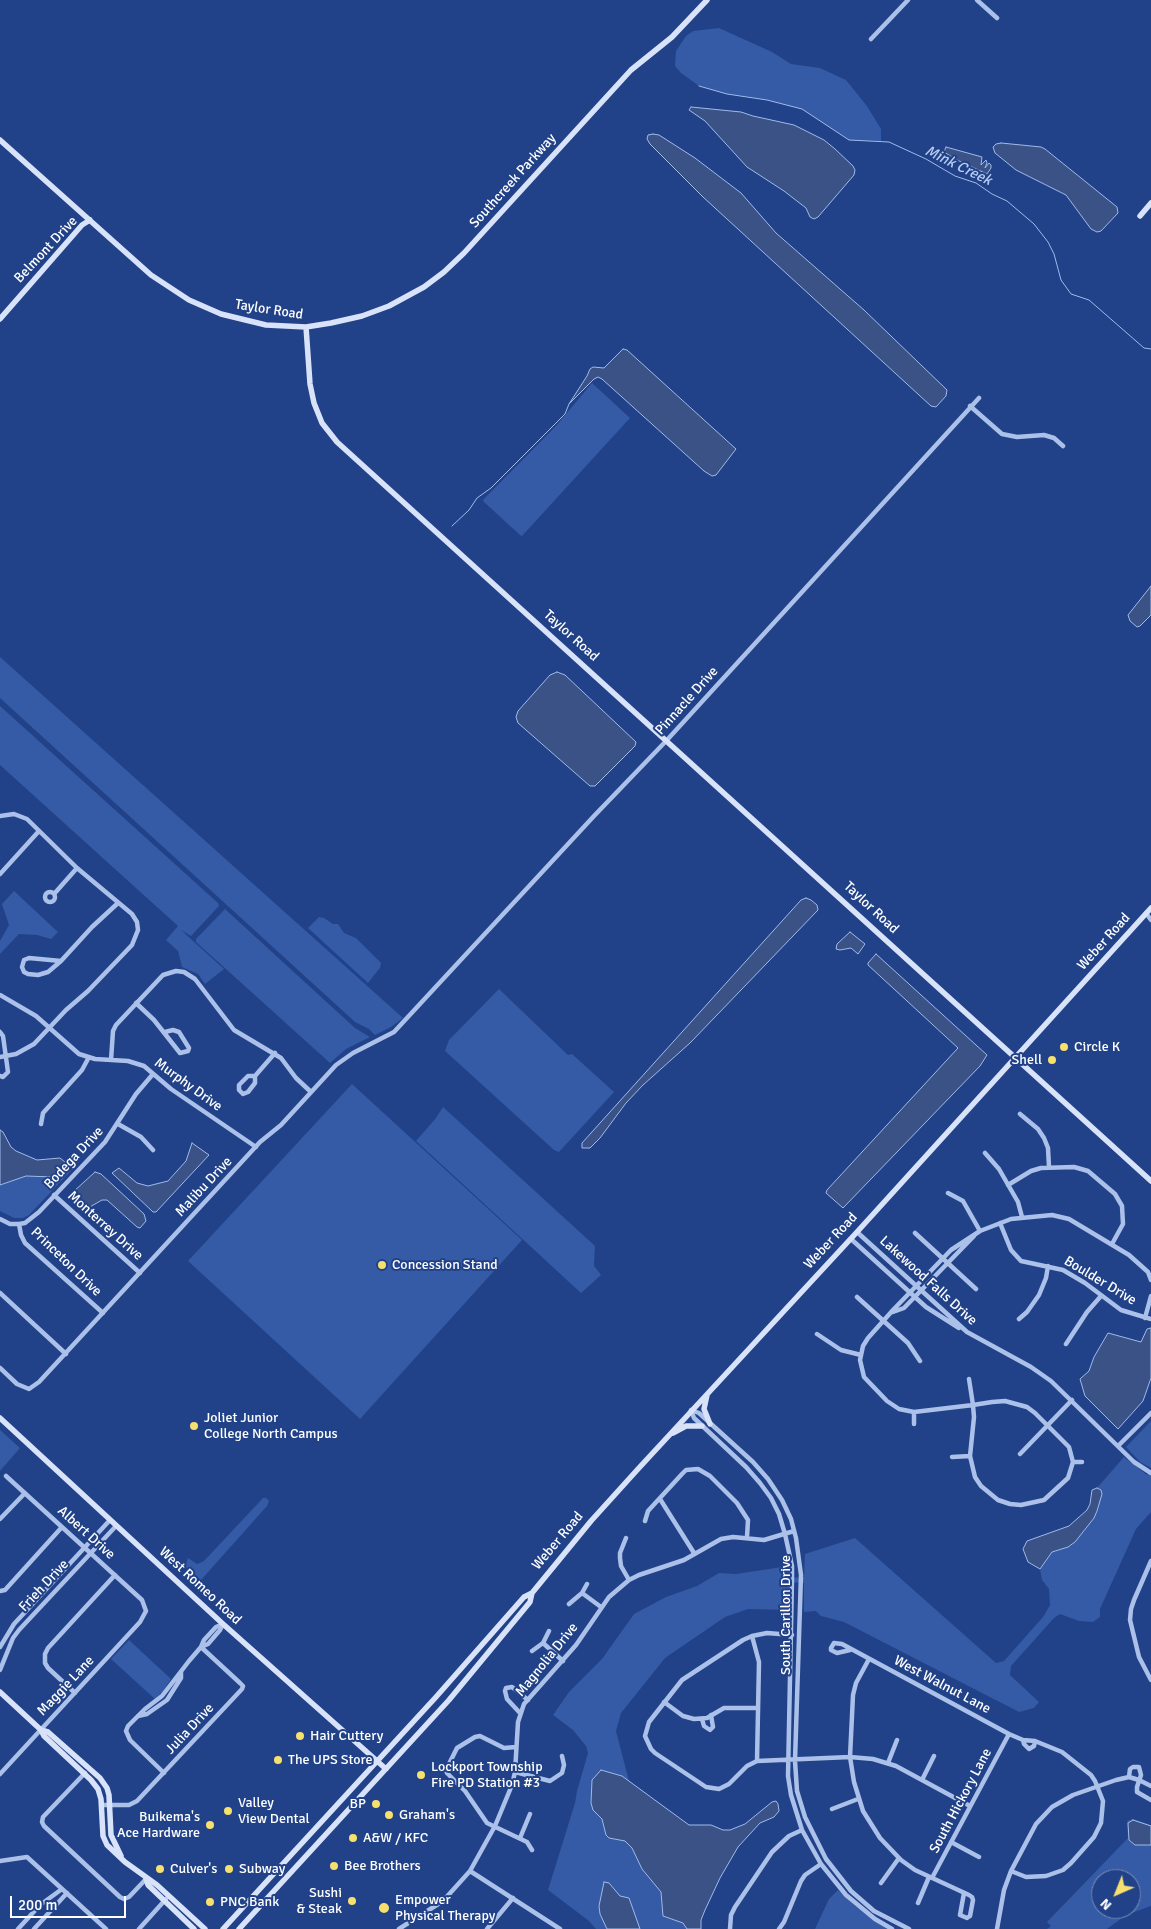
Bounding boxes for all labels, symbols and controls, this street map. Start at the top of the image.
street label: Southcreek Parkway [466,130,560,232]
water label: Mink Creek [922,142,994,190]
street label: Belmont Drive [11,213,81,287]
street label: Taylor Road [234,296,304,324]
street label: Taylor Road [540,607,602,665]
street label: Pinnacle Drive [652,663,722,739]
street label: Taylor Road [840,878,902,938]
street label: Weber Road [1074,910,1134,974]
place label: Circle K [1074,1039,1120,1055]
marker: Circle K [1058,1041,1070,1053]
place label: Shell [1012,1052,1042,1068]
marker: Shell [1046,1054,1058,1066]
street label: Murphy Drive [151,1055,225,1115]
street label: Bodega Drive [41,1123,107,1193]
street label: Malibu Drive [172,1154,236,1220]
street label: Monterrey Drive [64,1188,146,1264]
street label: Weber Road [801,1209,861,1273]
street label: Princeton Drive [27,1224,105,1300]
street label: Lakewood Falls Drive [876,1233,980,1329]
street label: Boulder Drive [1061,1253,1139,1309]
place label: Concession Stand [392,1257,498,1273]
marker: Concession Stand [376,1259,388,1271]
place label: Joliet Junior College North Campus [204,1410,338,1442]
marker: Joliet Junior College North Campus [188,1420,200,1432]
street label: Albert Drive [54,1503,118,1563]
street label: Weber Road [529,1508,587,1574]
street label: West Romeo Road [155,1544,245,1628]
street label: South Carillon Drive [778,1555,794,1675]
street label: Frieh Drive [16,1556,72,1616]
street label: Magnolia Drive [512,1620,582,1700]
street label: West Walnut Lane [891,1652,993,1718]
street label: Maggie Lane [34,1653,98,1719]
street label: Julia Drive [162,1700,218,1758]
place label: Hair Cuttery [310,1728,383,1744]
marker: Hair Cuttery [294,1730,306,1742]
street label: South Hickory Lane [926,1746,996,1856]
place label: The UPS Store [288,1752,372,1768]
marker: The UPS Store [272,1754,284,1766]
place label: Lockport Township Fire PD Station #3 [431,1759,543,1791]
marker: Lockport Township Fire PD Station #3 [415,1769,427,1781]
place label: Valley View Dental [238,1795,310,1828]
place label: BP [350,1796,366,1812]
marker: BP [370,1798,382,1810]
marker: Valley View Dental [222,1805,234,1817]
place label: Graham's [399,1807,455,1823]
place label: Buikema's Ace Hardware [117,1809,200,1841]
marker: Graham's [383,1809,395,1821]
marker: Buikema's Ace Hardware [204,1819,216,1831]
place label: A&W / KFC [363,1830,428,1846]
marker: A&W / KFC [347,1832,359,1844]
place label: Bee Brothers [344,1858,421,1874]
marker: Bee Brothers [328,1860,340,1872]
place label: Culver's [170,1861,217,1877]
place label: Subway [239,1861,285,1877]
marker: Culver's [154,1863,166,1875]
marker: Subway [223,1863,235,1875]
north arrow [1091,1869,1141,1919]
place label: Sushi & Steak [297,1885,342,1918]
scale bar [12,1886,129,1918]
place label: Empower Physical Therapy [395,1892,495,1924]
place label: PNC Bank [220,1894,279,1910]
marker: Sushi & Steak [346,1895,358,1907]
text: N [1097,1895,1115,1914]
text: 200 m [18,1896,58,1914]
marker: PNC Bank [204,1896,216,1908]
marker: Empower Physical Therapy [377,1901,391,1915]

